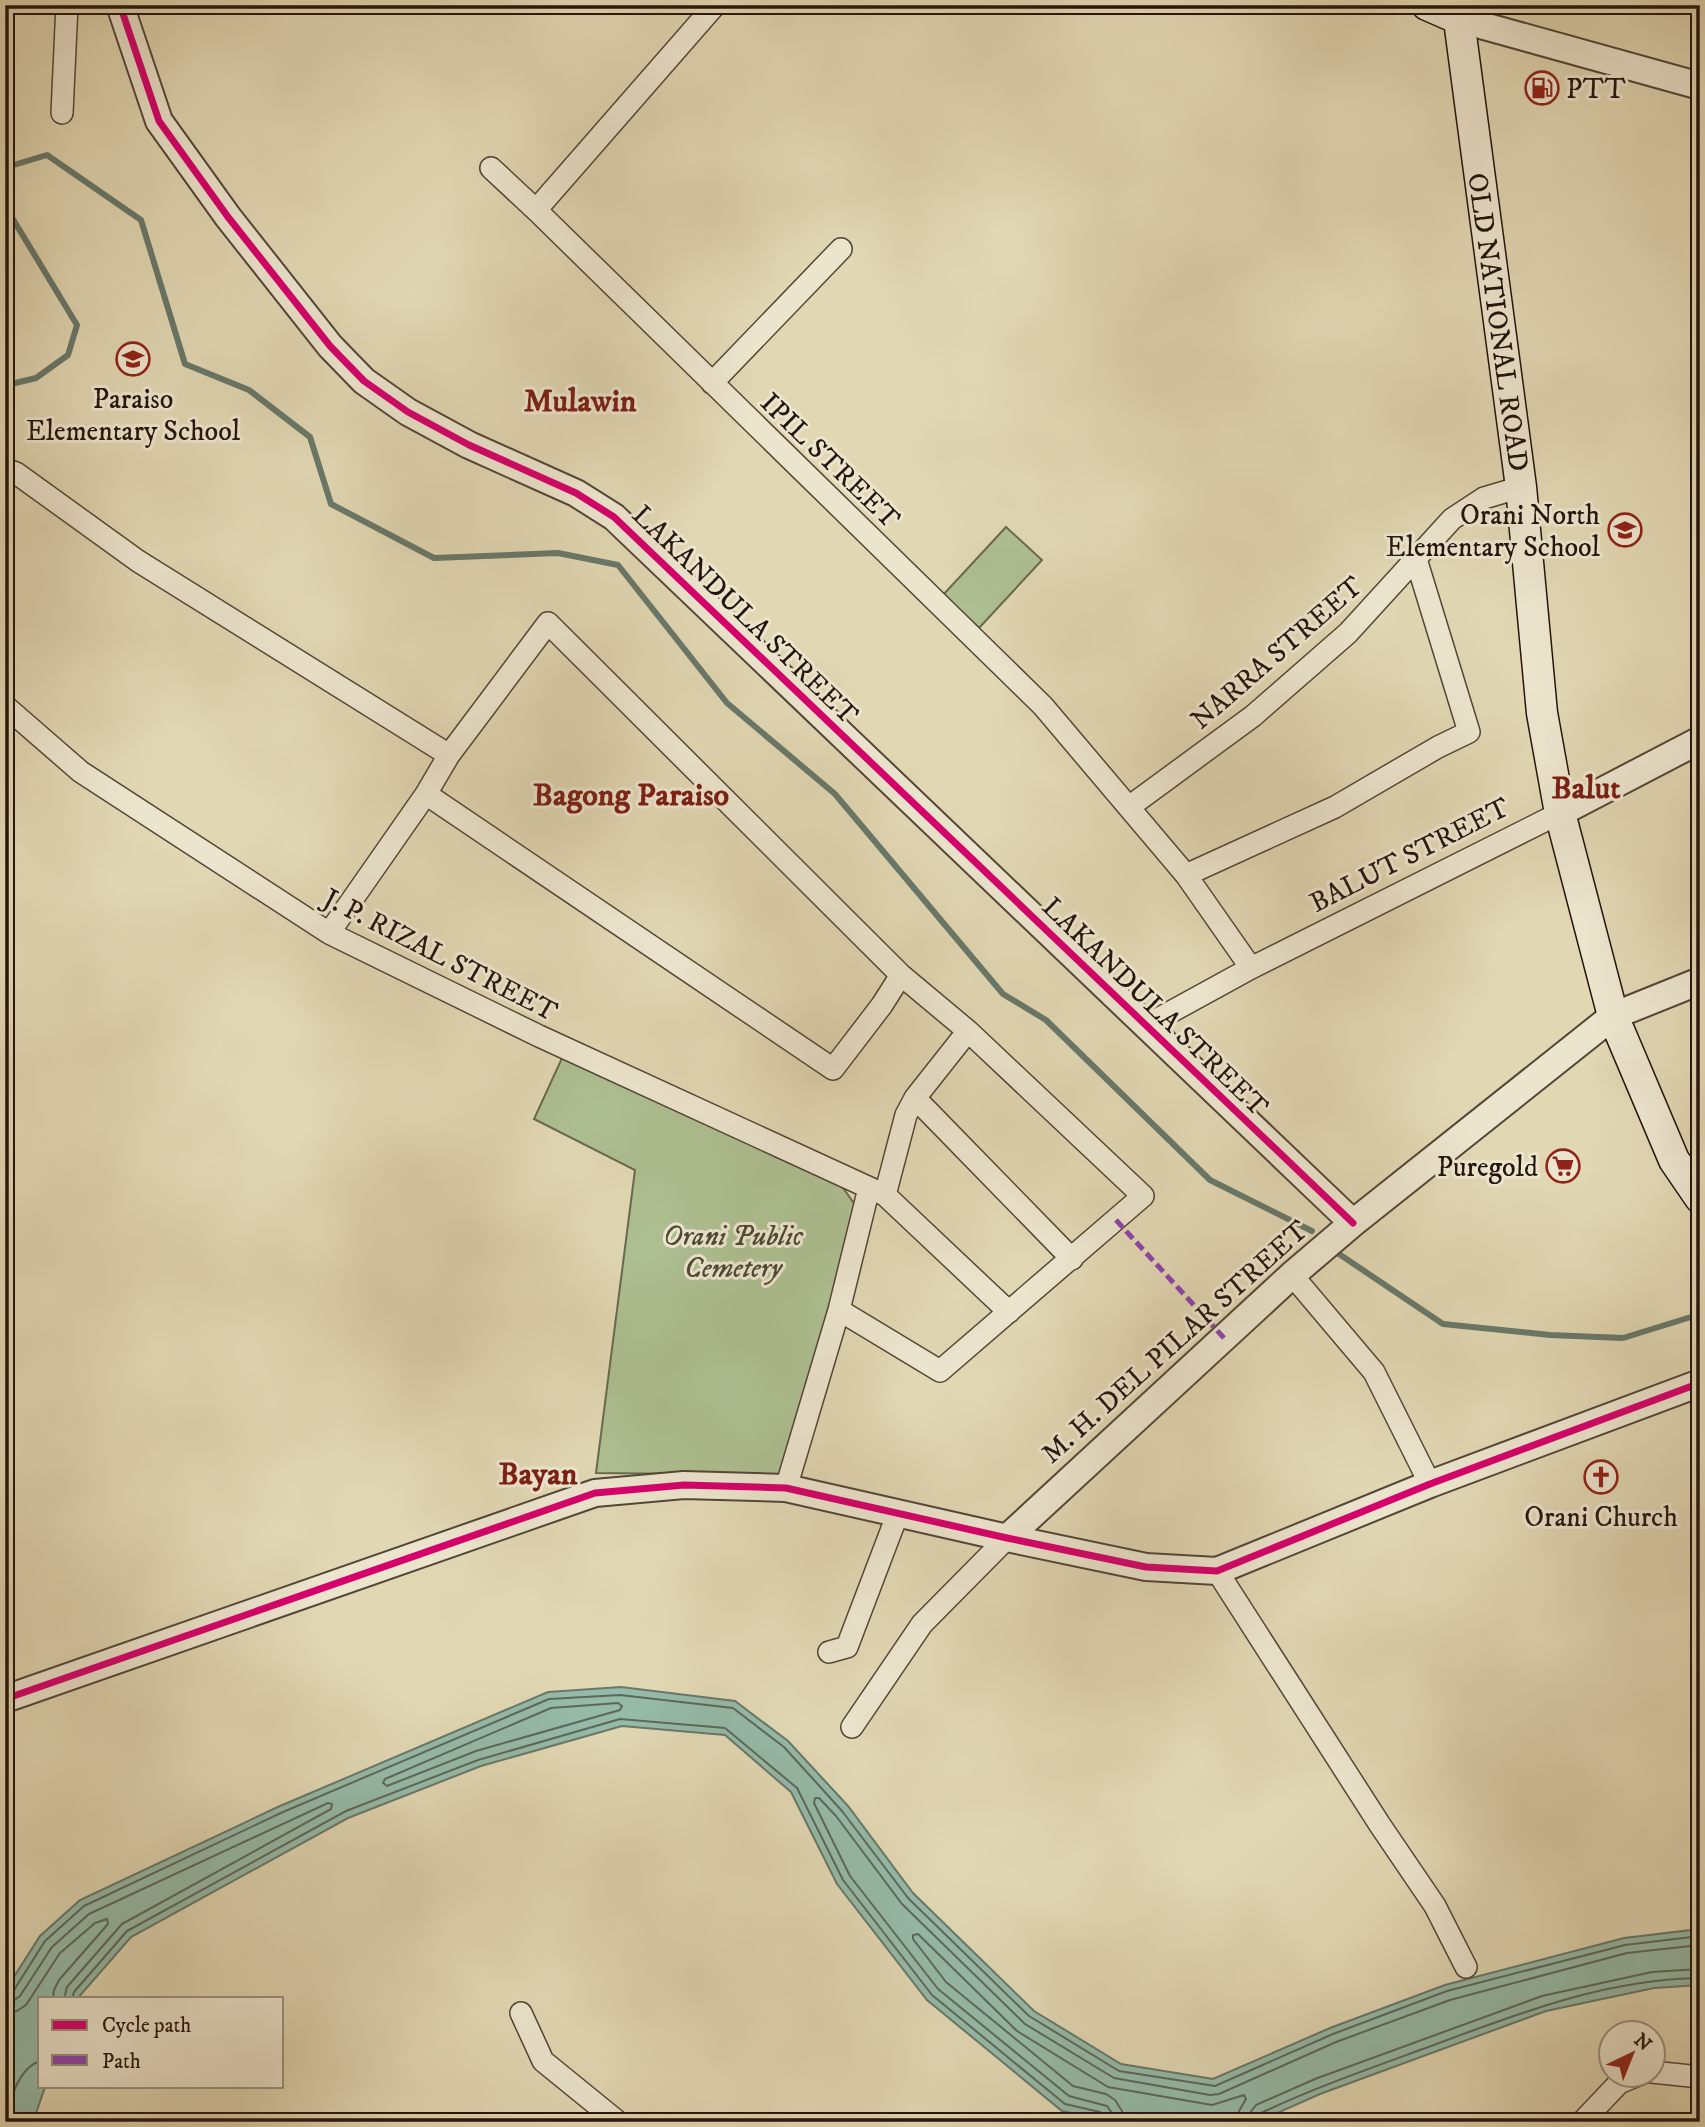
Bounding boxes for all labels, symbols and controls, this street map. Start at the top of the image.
fuel station icon: PTT [1523,69,1561,107]
place label: PTT [1566,72,1626,107]
street label: OLD NATIONAL ROAD [1459,171,1536,474]
school or university icon: Paraiso Elementary School [114,340,152,378]
place label: Paraiso Elementary School [26,382,241,449]
district label: Mulawin [524,382,637,422]
street label: IPIL STREET [753,386,907,537]
street label: LAKANDULA STREET [624,498,865,732]
place label: Orani North Elementary School [1386,498,1601,565]
school or university icon: Orani North Elementary School [1606,511,1644,549]
street label: NARRA STREET [1184,569,1370,737]
district label: Balut [1551,769,1621,809]
district label: Bagong Paraiso [533,776,729,816]
street label: BALUT STREET [1304,790,1515,921]
street label: J. P. RIZAL STREET [315,880,563,1030]
street label: LAKANDULA STREET [1034,890,1275,1124]
supermarket icon: Puregold [1544,1147,1582,1185]
place label: Puregold [1437,1150,1538,1185]
street label: M. H. DEL PILAR STREET [1034,1213,1316,1471]
park label: Orani Public Cemetery [663,1219,804,1286]
district label: Bayan [498,1455,578,1495]
church icon: Orani Church [1582,1458,1620,1496]
place label: Orani Church [1524,1500,1678,1535]
legend [38,1997,284,2088]
text: Cycle path [102,2013,191,2039]
north arrow [1596,2018,1666,2088]
text: N [1629,2029,1656,2057]
text: Path [102,2049,141,2075]

